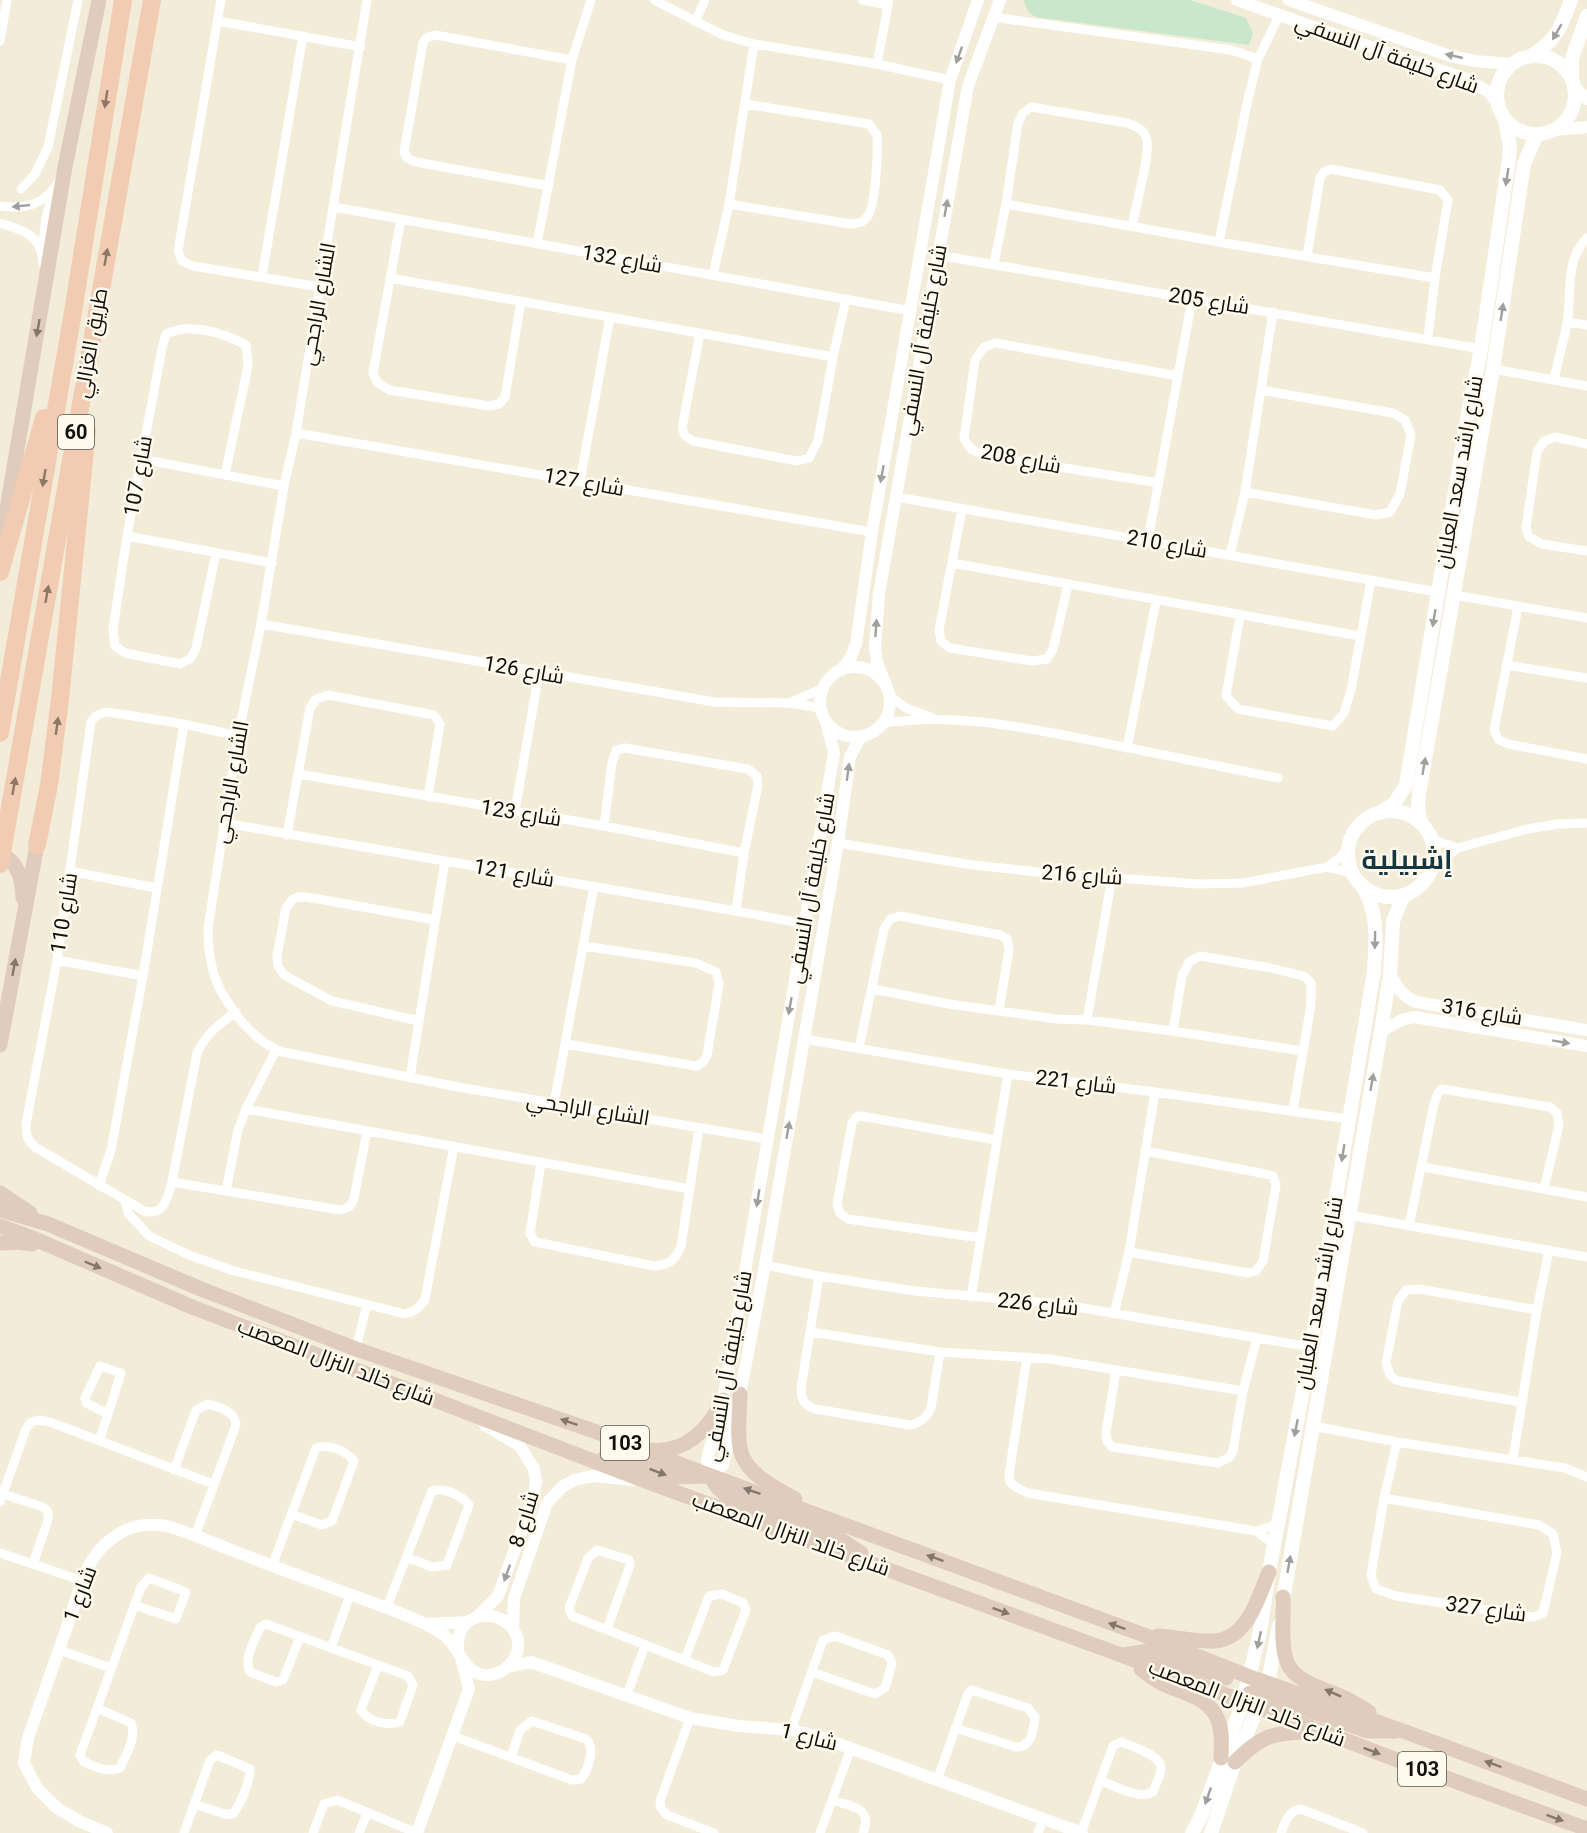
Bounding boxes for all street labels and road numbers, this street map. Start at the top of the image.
street label: شارع خليفة آل النسفي [1291,10,1482,102]
street label: شارع 132 [580,240,664,280]
street label: الشارع الراجحي [295,241,345,368]
street label: شارع خليفة آل النسفي [894,243,956,438]
street label: شارع 205 [1167,283,1251,321]
street label: طريق الغزالي [70,286,116,401]
street label: شارع راشد سعد العلبان [1430,374,1490,571]
road number: 60 [58,415,94,449]
street label: شارع 107 [119,434,159,518]
street label: شارع 208 [978,439,1063,481]
street label: شارع 127 [542,463,626,503]
street label: شارع 210 [1125,525,1209,565]
street label: شارع 126 [482,651,566,691]
street label: الشارع الراجحي [208,719,258,846]
street label: شارع خليفة آل النسفي [782,791,844,986]
street label: شارع 123 [479,795,563,833]
street label: شارع 121 [472,854,556,894]
street label: شارع 216 [1040,860,1123,892]
street label: شارع 110 [46,871,84,955]
street label: شارع 316 [1440,994,1524,1032]
street label: شارع 221 [1034,1065,1118,1101]
street label: الشارع الراجحي [524,1087,651,1135]
street label: شارع راشد سعد العلبان [1290,1195,1350,1392]
street label: شارع خليفة آل النسفي [699,1269,761,1464]
street label: شارع 226 [996,1288,1080,1322]
street label: شارع خالد النزال المعصب [234,1313,438,1412]
road number: 103 [601,1426,649,1460]
street label: شارع خالد النزال المعصب [688,1487,893,1583]
street label: شارع 8 [504,1488,546,1551]
street label: شارع 1 [58,1563,103,1626]
street label: شارع 327 [1444,1591,1528,1629]
street label: شارع خالد النزال المعصب [1145,1654,1349,1753]
street label: شارع 1 [778,1718,840,1758]
road number: 103 [1398,1752,1446,1786]

